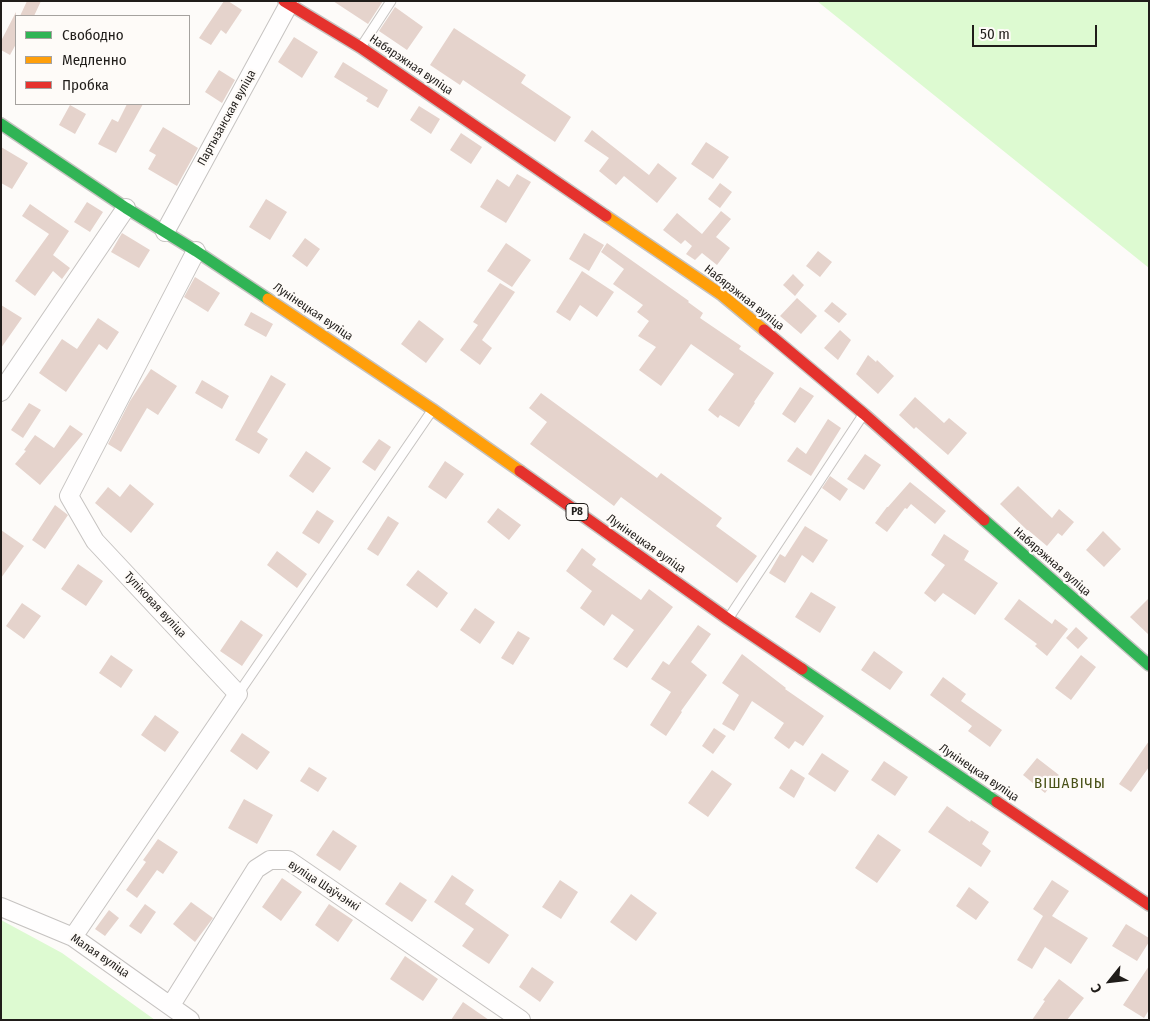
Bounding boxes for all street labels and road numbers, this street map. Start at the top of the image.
street label: Набярэжная вуліца [366,32,456,98]
street label: Партызанская вуліца [195,68,259,168]
street label: Набярэжная вуліца [701,262,787,334]
street label: Лунінецкая вуліца [270,280,356,344]
road number: Р8 [566,504,588,520]
street label: Лунінецкая вуліца [604,511,688,577]
street label: Набярэжная вуліца [1010,525,1094,599]
street label: Тупіковая вуліца [121,569,189,641]
street label: Лунінецкая вуліца [936,741,1022,805]
street label: вуліца Шаўчэнкі [285,857,363,915]
street label: Малая вуліца [68,931,132,981]

